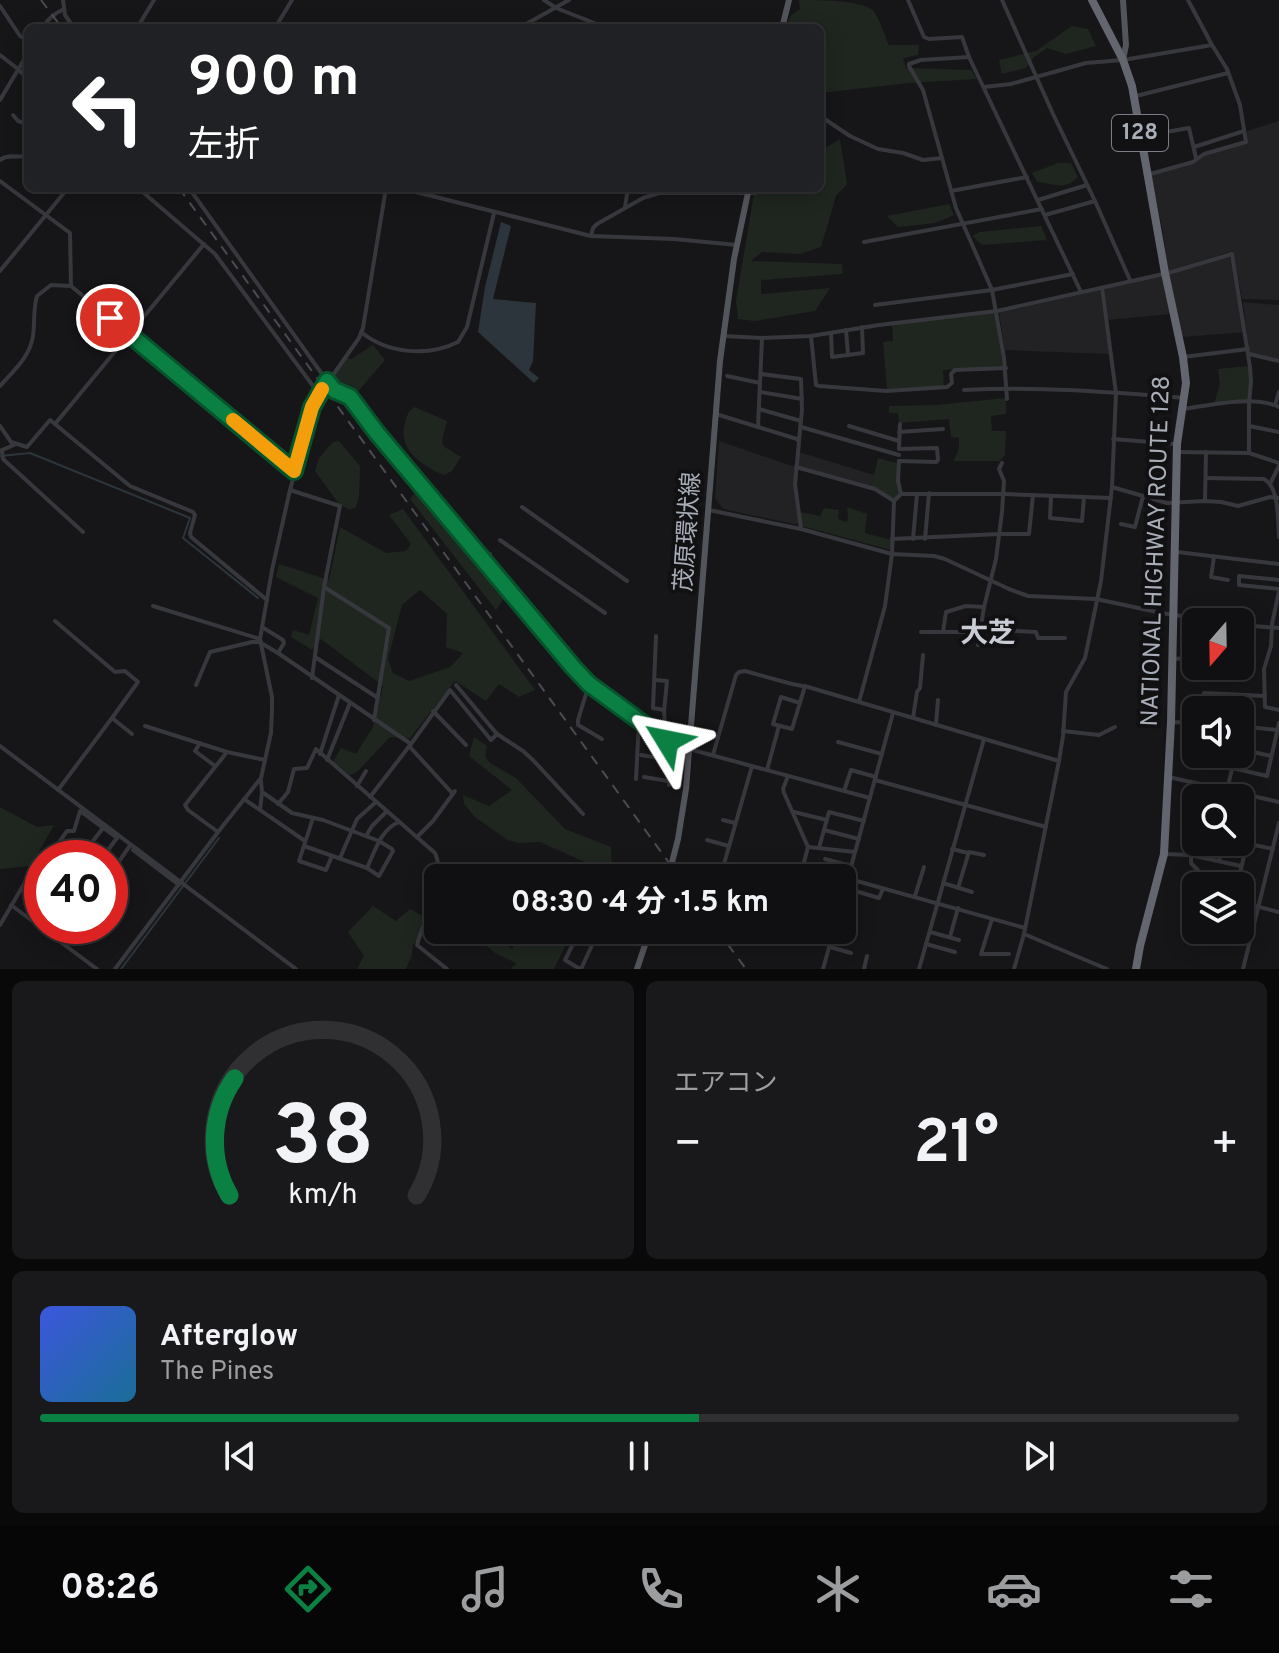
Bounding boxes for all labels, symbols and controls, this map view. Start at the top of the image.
text: 900 m [188,45,360,115]
icon: left [56,56,160,160]
road number: 128 [1112,115,1168,151]
text: 左折 [188,124,260,170]
pin [76,284,144,352]
icon: arrive [88,296,132,340]
street label: NATIONAL HIGHWAY ROUTE 128 [1136,375,1178,727]
street label: 茂原環状線 [670,471,708,593]
north arrow [1182,608,1254,680]
map controls [1182,608,1254,944]
district label: 大芝 [960,617,1016,653]
button: sound [1182,696,1254,768]
position arrow [625,699,709,783]
button: search [1182,784,1254,856]
speed limit sign: 40 [24,840,128,944]
button: layers [1182,872,1254,944]
text: 08:30 · 4 分 · 1.5 km [511,885,769,922]
text: エアコン [674,1068,778,1101]
text: 38 [272,1089,374,1194]
text: 21° [913,1108,999,1184]
text: − [674,1118,702,1174]
text: + [1211,1118,1239,1174]
text: km/h [288,1178,357,1214]
text: Afterglow [160,1319,298,1356]
text: The Pines [160,1356,274,1389]
icon: previous [218,1434,262,1478]
icon: pause [617,1434,661,1478]
icon: next [1017,1434,1061,1478]
icon: directions [280,1561,336,1617]
icon: music [457,1561,513,1617]
icon: phone [633,1561,689,1617]
icon: climate [810,1561,866,1617]
icon: car [986,1561,1042,1617]
icon: filters [1163,1561,1219,1617]
text: 08:26 [60,1566,159,1612]

